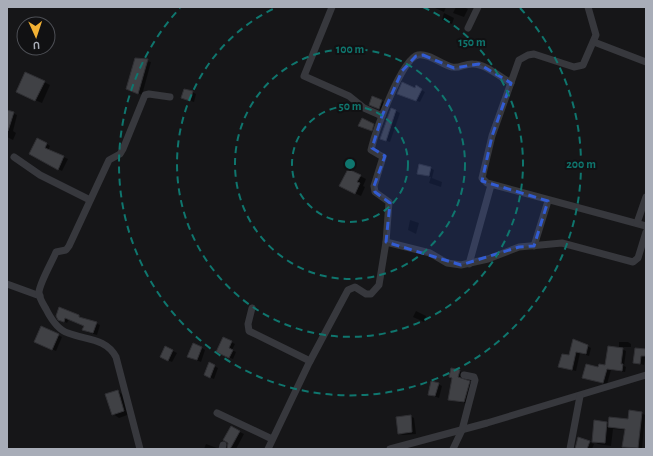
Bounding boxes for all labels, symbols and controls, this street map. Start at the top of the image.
north arrow [16,16,56,56]
text: 150 m [458,36,486,48]
text: U [33,40,40,51]
text: 100 m [336,43,364,55]
text: 50 m [339,100,362,112]
centre of rings [343,157,357,171]
text: 200 m [566,158,596,170]

